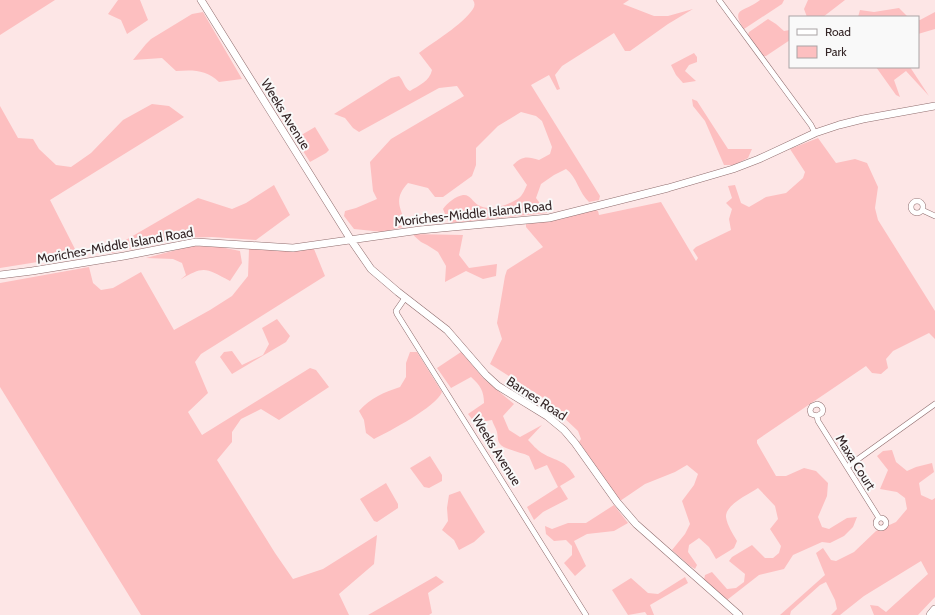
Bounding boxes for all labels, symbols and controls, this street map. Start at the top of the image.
legend [789,16,919,68]
text: Road [825,24,851,39]
text: Park [825,44,847,59]
street label: Weeks Avenue [258,76,314,153]
street label: Moriches-Middle Island Road [393,197,553,229]
street label: Moriches-Middle Island Road [36,223,194,267]
street label: Barnes Road [504,373,570,423]
street label: Weeks Avenue [469,412,525,489]
street label: Maxa Court [833,431,880,493]

